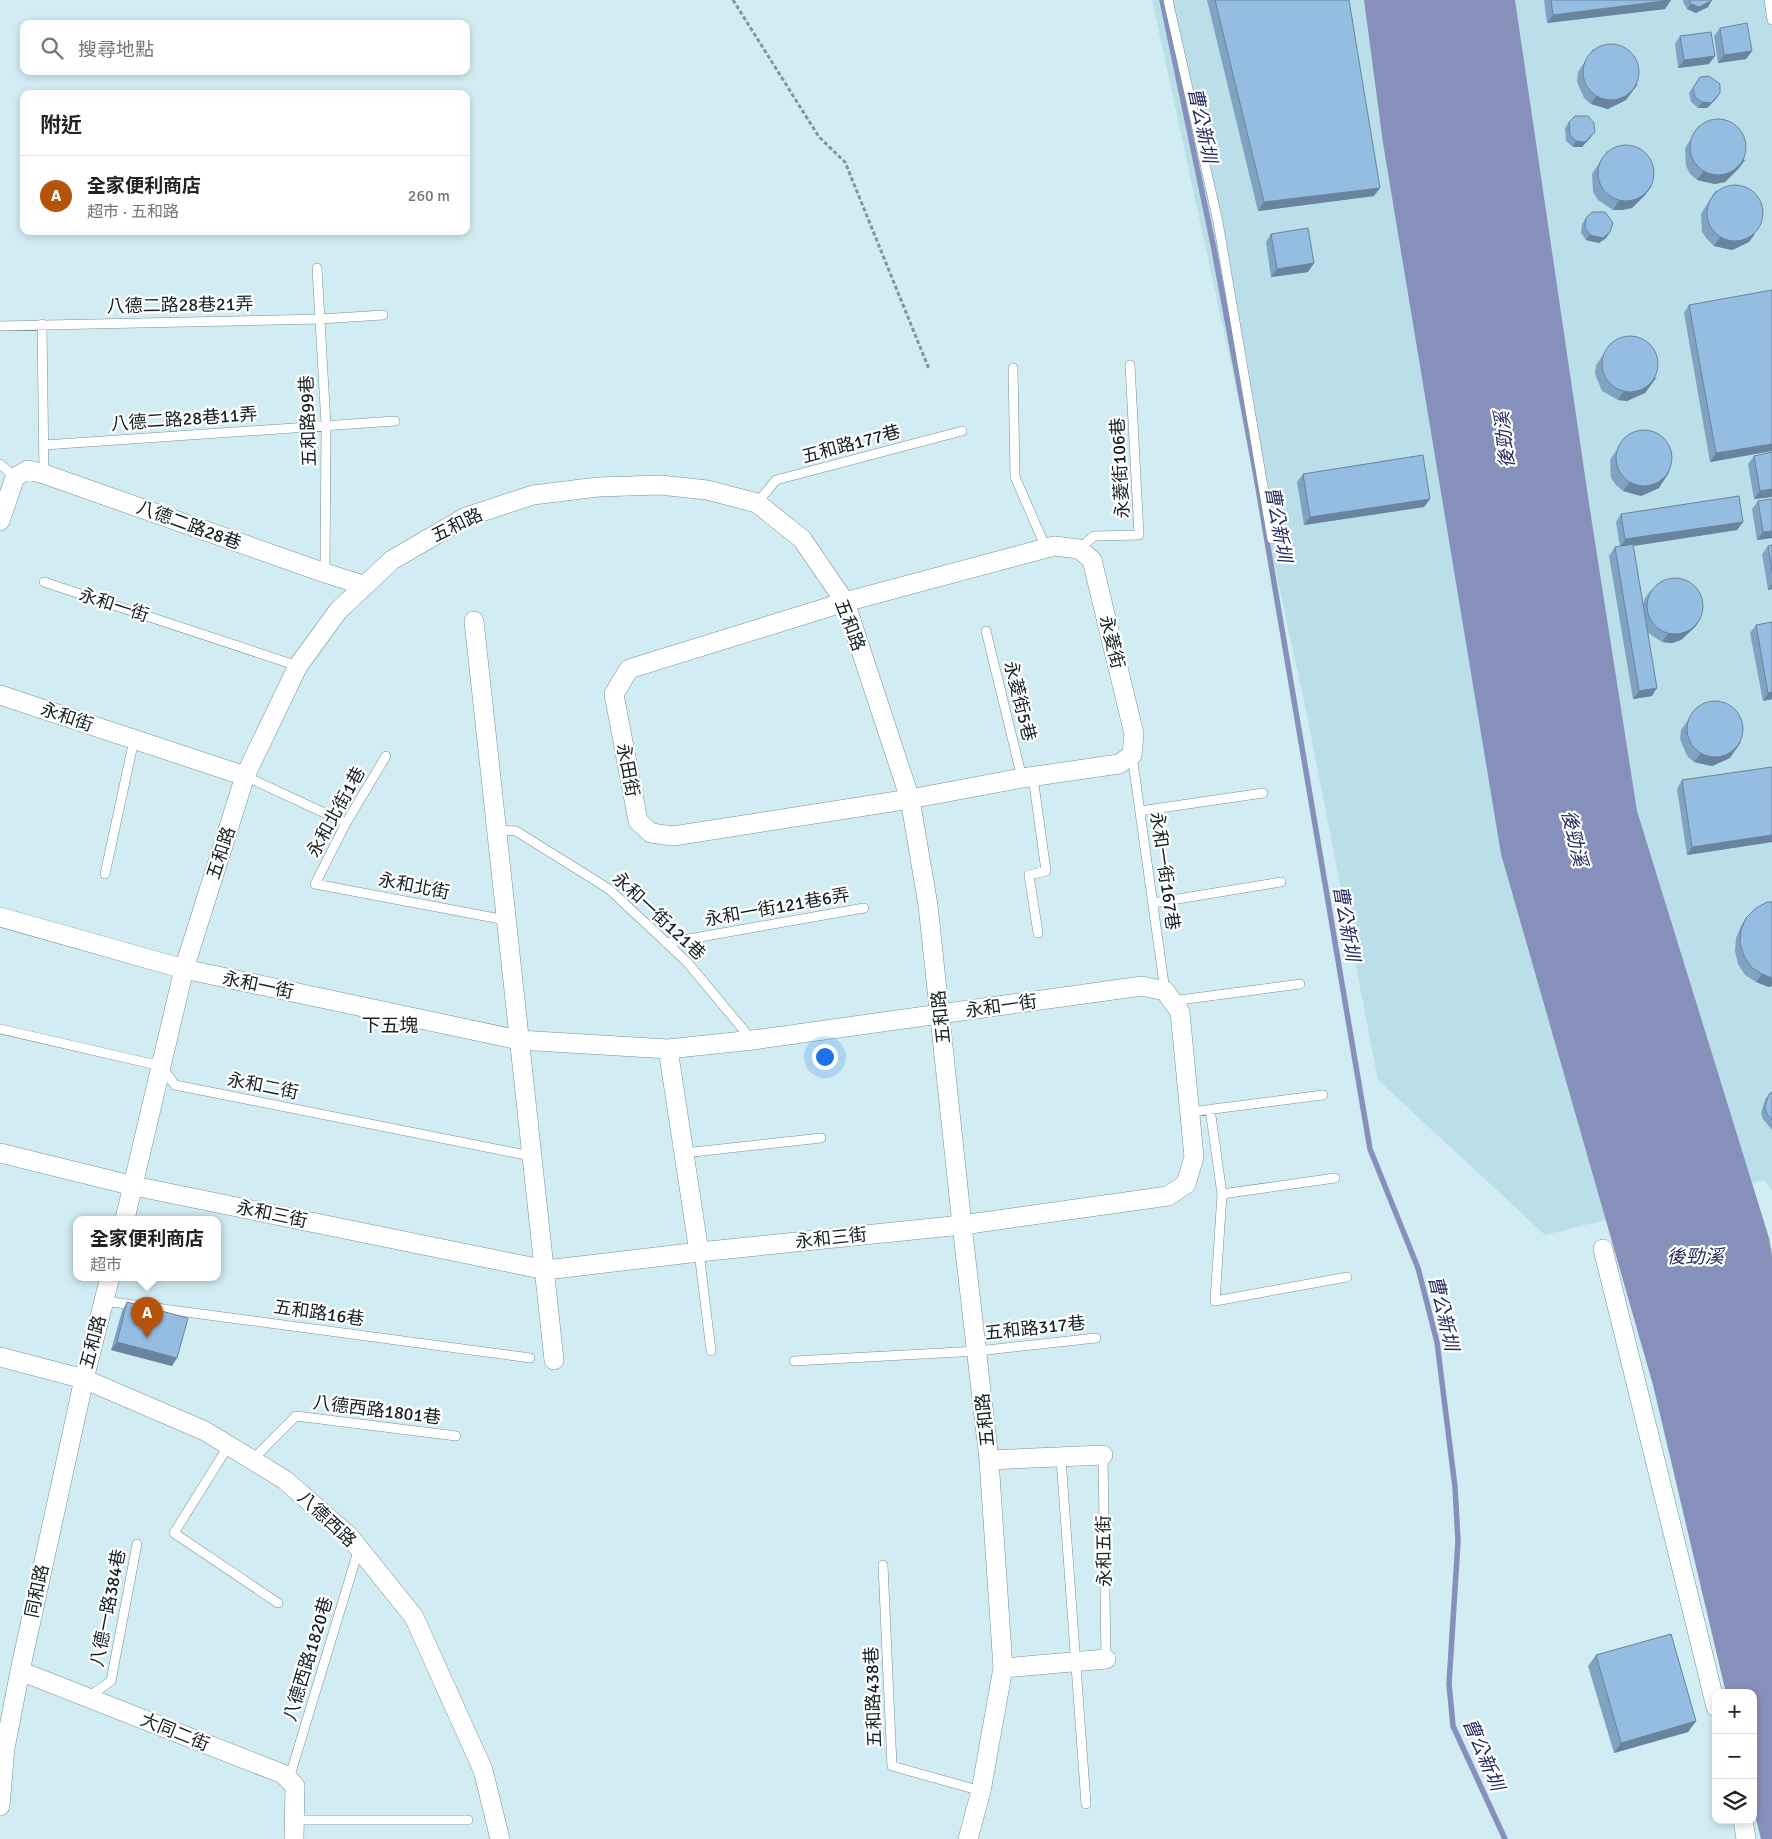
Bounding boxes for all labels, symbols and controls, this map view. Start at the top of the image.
search box [20,20,470,75]
icon: search [38,34,66,62]
text: 搜尋地點 [78,38,154,62]
water label: 曹公新圳 [1182,86,1222,168]
text: 附近 [40,112,82,138]
text: 全家便利商店 [87,174,201,198]
text: A [51,186,61,206]
text: 260 m [408,186,450,206]
text: 超市 · 五和路 [87,202,179,222]
street label: 八德二路28巷21弄 [106,293,254,317]
street label: 五和路99巷 [295,375,321,467]
street label: 八德二路28巷11弄 [110,403,258,435]
water label: 後勁溪 [1490,407,1520,470]
street label: 永菱街106巷 [1106,417,1134,519]
street label: 五和路177巷 [799,420,903,468]
water label: 曹公新圳 [1260,485,1297,567]
street label: 八德二路28巷 [134,496,244,554]
street label: 五和路 [428,503,486,547]
street label: 永和一街 [76,583,152,627]
street label: 五和路 [830,596,870,654]
street label: 永菱街 [1095,613,1129,671]
street label: 永菱街5巷 [999,659,1041,743]
street label: 永和街 [38,698,96,736]
street label: 永田街 [612,741,644,799]
street label: 永和北街1巷 [302,763,370,861]
water label: 後勁溪 [1556,808,1593,872]
street label: 永和一街167巷 [1146,810,1184,932]
street label: 五和路 [202,824,240,882]
street label: 永和一街121巷 [608,867,710,965]
street label: 永和北街 [377,868,451,904]
street label: 永和一街121巷6弄 [703,883,851,931]
water label: 曹公新圳 [1328,884,1365,966]
street label: 永和一街 [220,967,296,1003]
street label: 五和路 [927,989,955,1045]
street label: 永和一街 [964,990,1038,1022]
district label: 下五塊 [361,1014,419,1038]
your location [812,1044,838,1070]
street label: 永和二街 [226,1068,300,1104]
street label: 永和三街 [234,1196,310,1232]
popup [73,1216,221,1281]
street label: 永和三街 [794,1223,868,1253]
text: 全家便利商店 [90,1227,204,1251]
water label: 後勁溪 [1666,1245,1726,1269]
text: 超市 [90,1255,122,1275]
water label: 曹公新圳 [1423,1273,1464,1356]
street label: 五和路16巷 [272,1296,366,1330]
pin: A [131,1297,163,1338]
street label: 五和路317巷 [984,1312,1086,1344]
street label: 五和路 [75,1313,111,1371]
street label: 八德西路1801巷 [312,1391,442,1429]
street label: 五和路 [971,1392,999,1448]
street label: 八德西路 [293,1486,361,1552]
street label: 永和五街 [1092,1515,1116,1587]
street label: 八德一路384巷 [86,1547,130,1669]
street label: 同和路 [21,1562,53,1620]
street label: 八德西路1820巷 [279,1594,337,1724]
street label: 五和路438巷 [860,1646,886,1748]
map controls [1712,1689,1757,1824]
button: + [1712,1689,1757,1734]
street label: 大同二街 [138,1708,212,1756]
water label: 曹公新圳 [1457,1715,1510,1797]
button: − [1712,1734,1757,1779]
button: layers [1712,1779,1757,1824]

